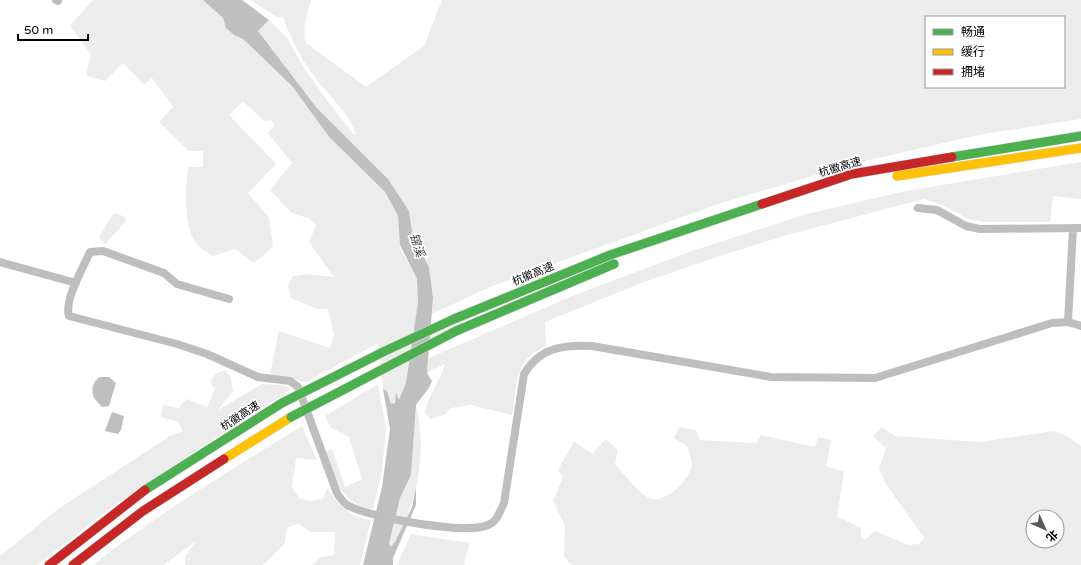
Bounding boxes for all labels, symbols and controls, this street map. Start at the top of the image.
scale bar [18,16,88,42]
legend [925,16,1065,88]
text: 50 m [24,23,53,37]
text: 畅通 [961,25,985,39]
text: 缓行 [961,45,985,59]
text: 拥堵 [961,65,985,79]
street label: 杭徽高速 [817,155,863,179]
water label: 锦溪 [407,231,428,260]
street label: 杭徽高速 [510,260,556,288]
street label: 杭徽高速 [218,399,262,433]
north arrow [1025,509,1065,549]
text: 北 [1043,527,1060,544]

